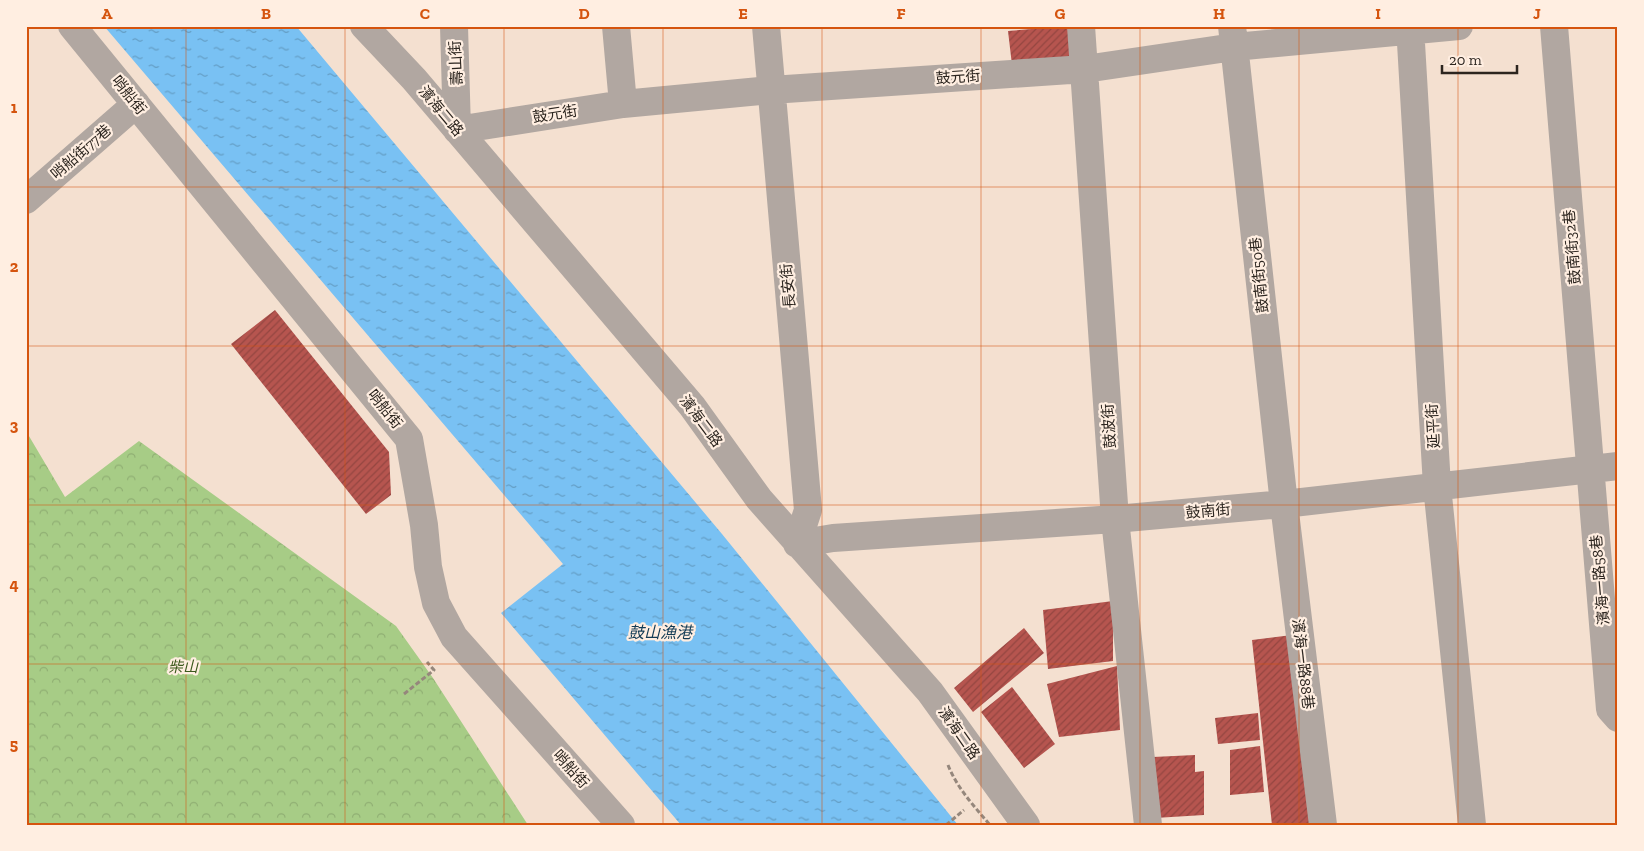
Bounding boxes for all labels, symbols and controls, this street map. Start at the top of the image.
text: A [102,4,113,23]
text: B [261,4,271,23]
text: C [420,4,430,23]
text: D [578,4,590,23]
text: E [738,4,748,23]
text: F [896,4,906,23]
text: G [1055,4,1066,23]
text: H [1213,4,1225,23]
text: I [1375,4,1381,23]
text: J [1533,4,1541,23]
street label: 壽山街 [446,40,466,86]
scale bar [1442,42,1516,74]
text: 20 m [1449,51,1482,69]
street label: 鼓元街 [935,66,981,88]
street label: 哨船街 [108,72,150,118]
street label: 濱海二路 [415,82,467,140]
text: 1 [11,98,18,117]
street label: 鼓元街 [531,102,579,126]
street label: 哨船街77巷 [47,121,115,183]
street label: 鼓南街32巷 [1560,209,1584,285]
street label: 鼓南街50巷 [1246,236,1272,314]
text: 2 [10,257,19,276]
street label: 長安街 [777,263,799,309]
street label: 哨船街 [364,386,406,432]
street label: 濱海二路 [676,392,726,450]
street label: 鼓波街 [1098,403,1120,449]
street label: 延平街 [1423,403,1443,449]
text: 3 [10,416,19,435]
street label: 鼓南街 [1185,500,1231,522]
street label: 濱海一路58巷 [1587,534,1613,626]
text: 4 [9,575,19,594]
street label: 濱海一路88巷 [1289,618,1317,710]
water label: 鼓山漁港 [628,623,694,642]
park label: 柴山 [168,658,199,676]
street label: 濱海二路 [934,703,984,763]
text: 5 [10,735,18,754]
street label: 哨船街 [549,746,593,792]

